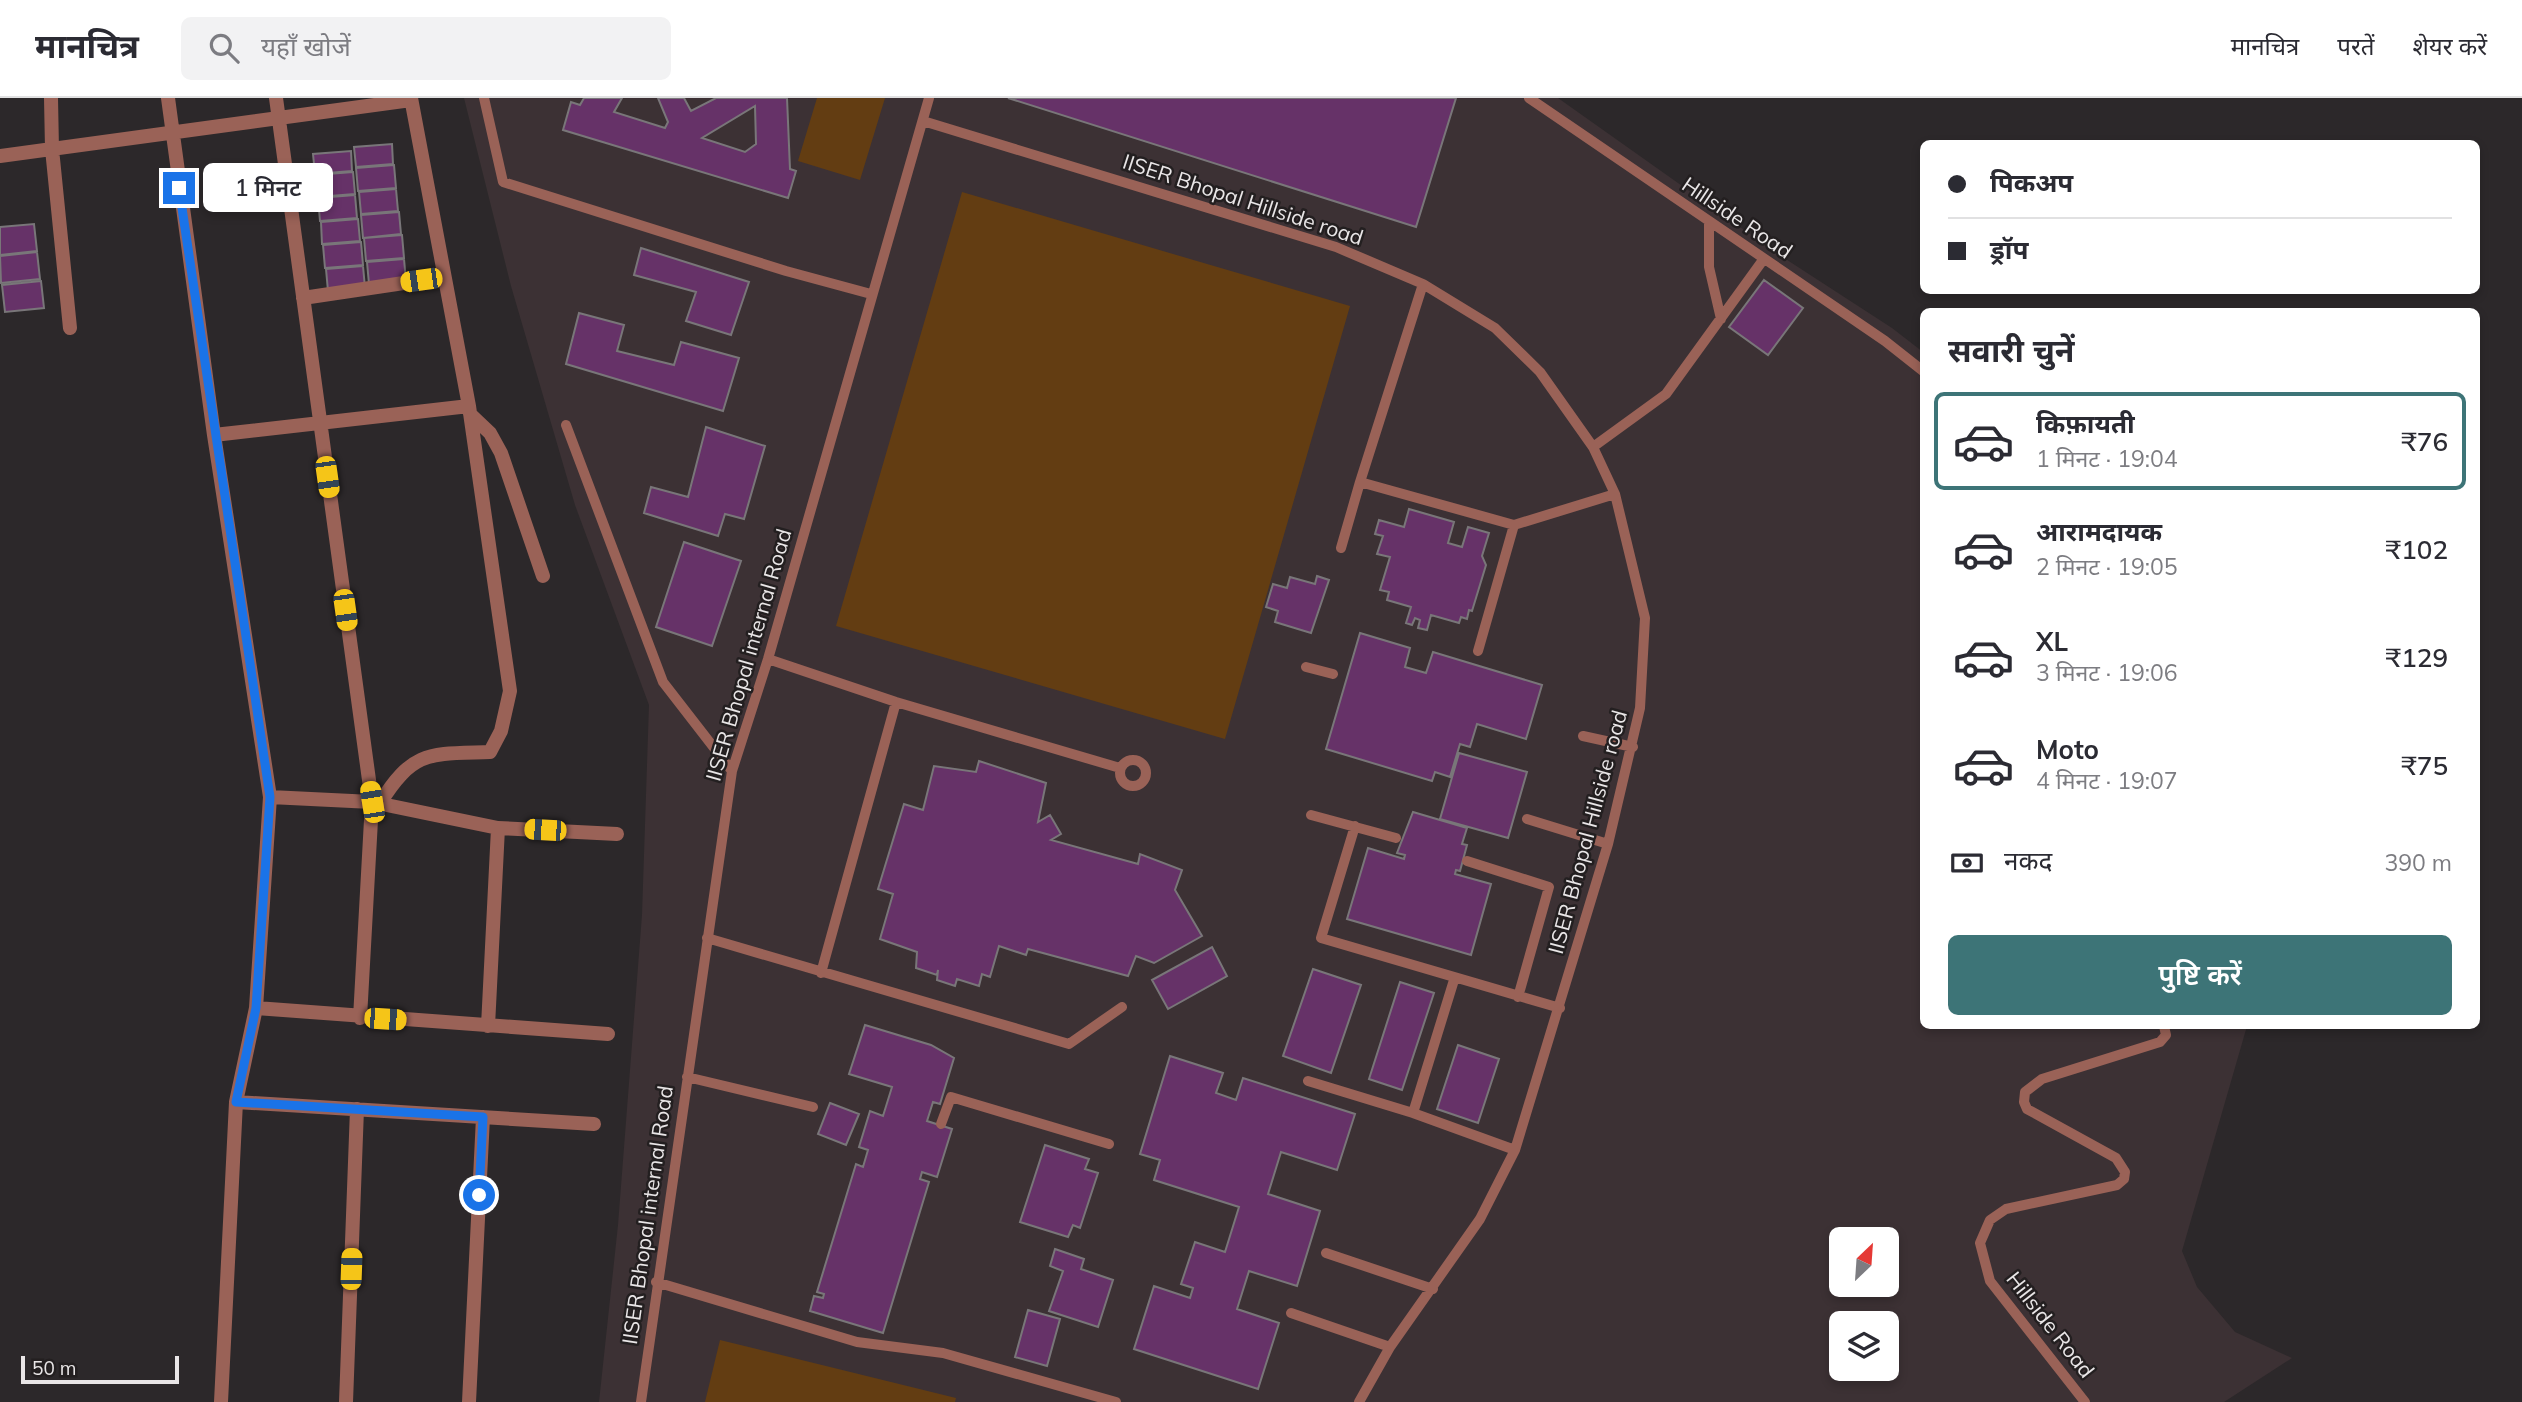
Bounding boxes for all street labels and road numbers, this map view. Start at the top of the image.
street label: IISER Bhopal Hillside road [1120,148,1367,250]
street label: Hillside Road [1677,171,1798,264]
street label: IISER Bhopal internal Road [700,526,797,784]
street label: IISER Bhopal Hillside road [1542,707,1632,956]
street label: IISER Bhopal internal Road [616,1084,678,1346]
street label: Hillside Road [2001,1266,2100,1383]

